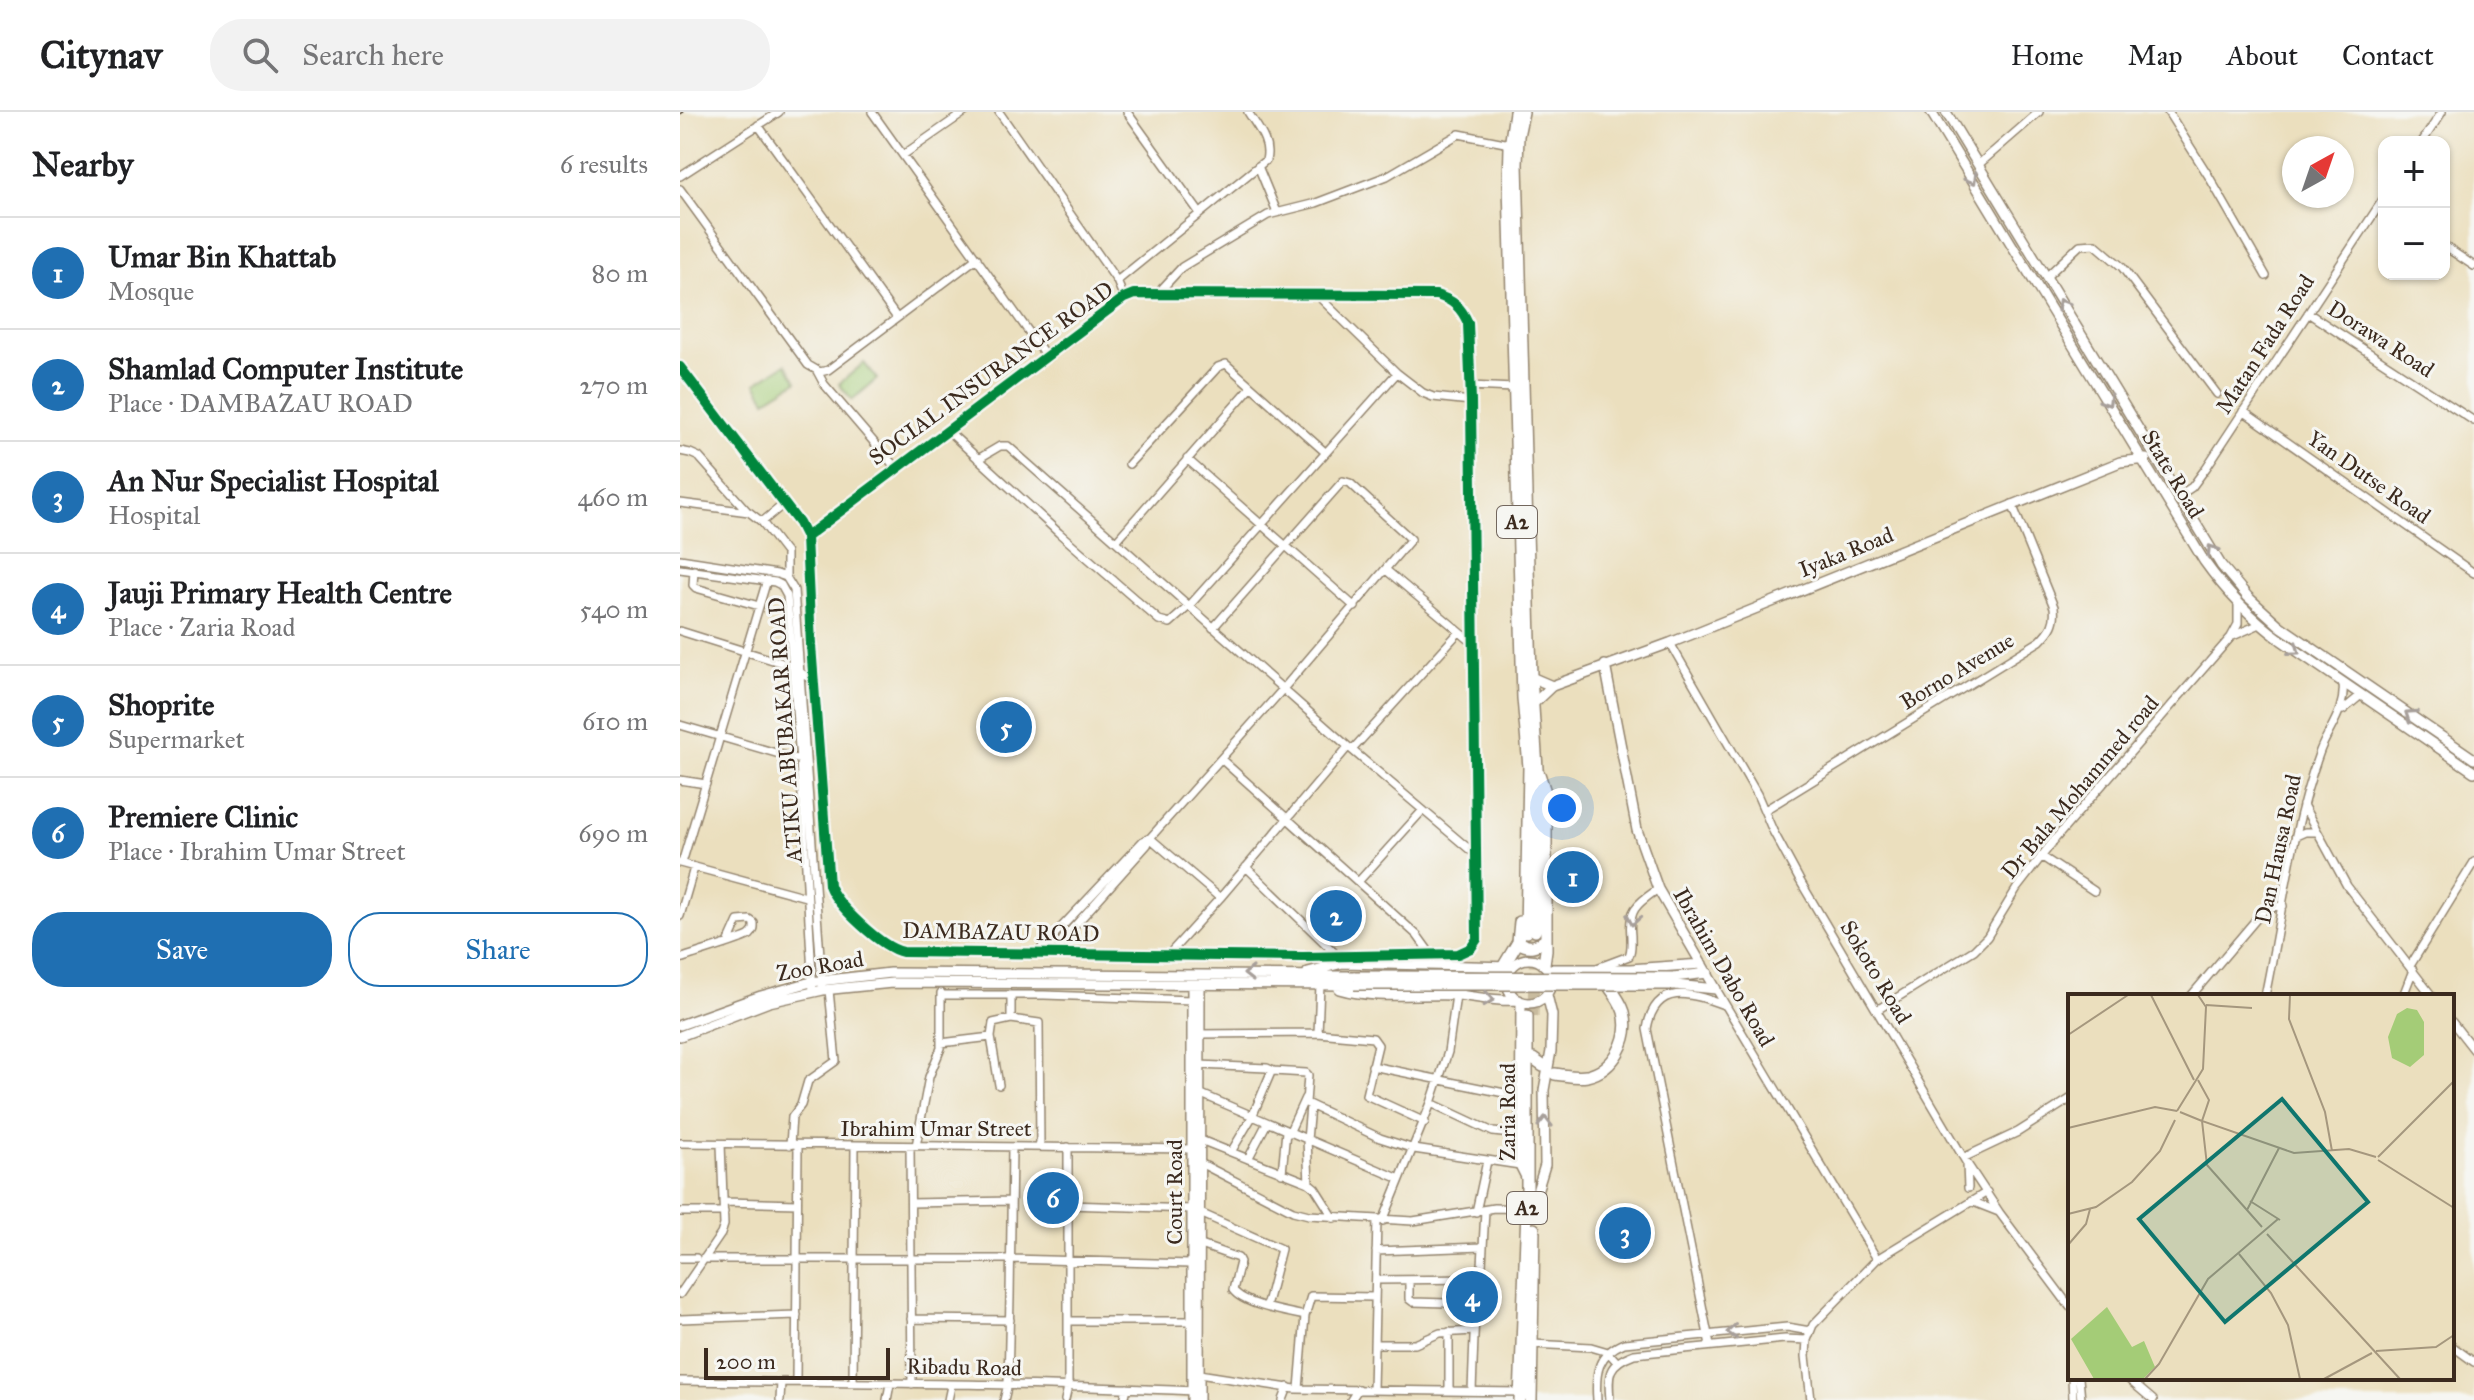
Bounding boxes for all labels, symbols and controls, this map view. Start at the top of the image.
search box [210,19,770,91]
text: Citynav [40,32,162,78]
icon: search [238,33,282,77]
text: Search here [302,37,444,73]
text: Home [2011,38,2084,73]
text: Map [2128,38,2182,73]
text: About [2226,38,2298,73]
text: Contact [2342,38,2434,73]
north arrow [2282,136,2354,208]
map controls [2378,136,2450,280]
button: + [2378,136,2450,208]
text: Nearby [32,144,134,185]
text: 6 results [560,148,648,180]
one-way arrow [1962,170,1978,185]
button: − [2378,208,2450,280]
text: Umar Bin Khattab [108,239,336,275]
text: 1 [53,257,63,289]
text: 80 m [592,257,648,289]
street label: Matan Fada Road [2210,269,2320,419]
text: Mosque [108,275,194,307]
street label: SOCIAL INSURANCE ROAD [864,275,1118,471]
street label: Dorawa Road [2323,295,2439,383]
one-way arrow [2056,298,2072,313]
text: Shamlad Computer Institute [108,351,463,387]
text: 2 [52,369,64,401]
text: 270 m [579,369,648,401]
text: Place · DAMBAZAU ROAD [108,387,413,419]
one-way arrow [2097,392,2112,407]
street label: State Road [2136,425,2210,523]
street label: Yan Dutse Road [2302,425,2436,529]
text: An Nur Specialist Hospital [108,463,439,499]
text: 3 [53,481,63,513]
text: 460 m [578,481,648,513]
text: Hospital [108,499,200,531]
road number: A2 [1497,506,1537,538]
street label: Iyaka Road [1795,521,1897,583]
one-way arrow [2206,544,2221,559]
text: Jauji Primary Health Centre [108,575,452,611]
text: 4 [51,593,65,625]
text: 540 m [580,593,648,625]
street label: ATIKU ABUBAKAR ROAD [762,596,808,865]
text: Place · Zaria Road [108,611,296,643]
street label: Borno Avenue [1895,626,2019,716]
one-way arrow [2287,640,2301,655]
text: Shoprite [108,687,215,723]
street label: Dr Bala Mohammed road [1995,690,2165,884]
pin: 5 [980,697,1032,757]
text: 5 [52,705,64,737]
text: 610 m [582,705,648,737]
one-way arrow [2404,710,2418,725]
text: Supermarket [108,723,245,755]
street label: Dan Hausa Road [2249,772,2307,926]
your location [1542,788,1582,828]
text: Premiere Clinic [108,799,298,835]
text: 6 [51,817,65,849]
text: 690 m [578,817,648,849]
text: Place · Ibrahim Umar Street [108,835,406,867]
pin: 1 [1547,847,1599,907]
street label: Ibrahim Dabo Road [1667,883,1781,1051]
pin: 2 [1310,886,1362,946]
button: Save [32,912,332,987]
button: Share [348,912,648,987]
one-way arrow [1625,914,1642,927]
street label: Sokoto Road [1835,915,1917,1029]
street label: DAMBAZAU ROAD [902,917,1100,947]
street label: Zoo Road [774,945,866,987]
one-way arrow [1242,965,1255,983]
one-way arrow [1482,990,1496,1007]
inset map [2068,994,2454,1380]
street label: Zaria Road [1494,1063,1521,1161]
street label: Ibrahim Umar Street [840,1115,1032,1142]
one-way arrow [1536,1115,1553,1128]
street label: Court Road [1161,1139,1188,1245]
pin: 6 [1027,1168,1079,1228]
road number: A2 [1507,1192,1547,1224]
pin: 3 [1599,1203,1651,1263]
pin: 4 [1446,1267,1498,1327]
one-way arrow [1725,1323,1738,1340]
scale bar [704,1344,890,1380]
text: 200 m [716,1348,776,1375]
street label: Ribadu Road [906,1352,1022,1382]

